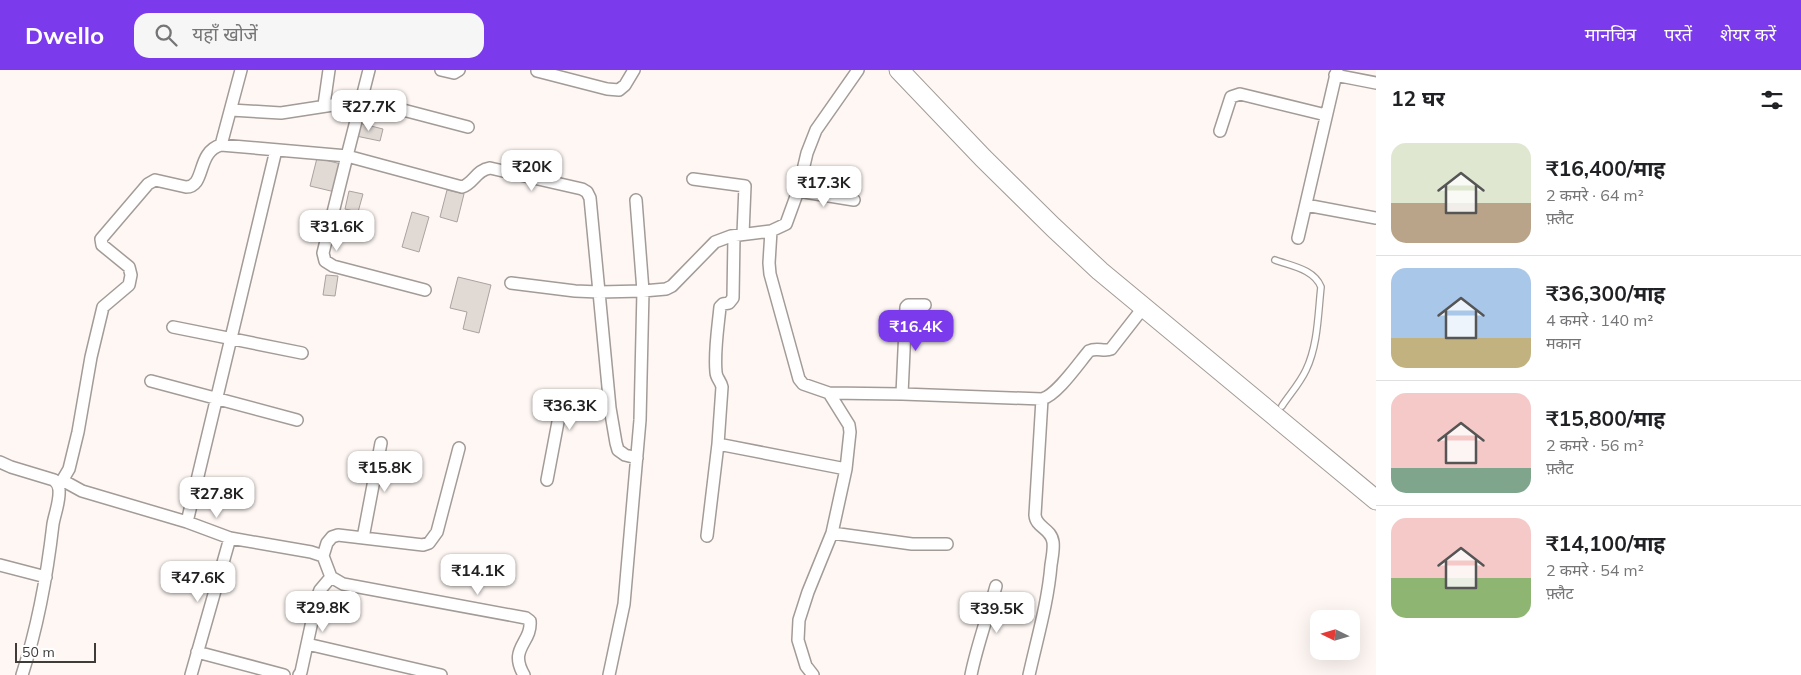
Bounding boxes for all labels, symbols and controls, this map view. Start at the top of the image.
search box [134,13,484,58]
text: Dwello [25,20,104,50]
icon: search [152,21,180,49]
text: यहाँ खोजें [192,22,258,46]
text: मानचित्र [1585,23,1636,46]
text: परतें [1664,23,1692,46]
text: शेयर करें [1720,23,1776,46]
text: 12 घर [1391,85,1445,111]
icon: filters [1758,86,1786,114]
pin: ₹27.7K [328,90,410,132]
text: ₹27.7K [342,96,396,116]
pin: ₹20K [502,150,562,192]
text: ₹16,400/माह [1546,155,1665,181]
text: ₹20K [512,156,552,176]
icon: home [1431,163,1491,223]
pin: ₹17.3K [783,166,865,208]
text: ₹17.3K [797,172,851,192]
text: 2 कमरे · 64 m² [1546,185,1644,205]
text: फ़्लैट [1546,208,1574,228]
pin: ₹31.6K [296,210,378,252]
text: ₹31.6K [310,216,364,236]
text: ₹36,300/माह [1546,280,1665,306]
icon: home [1431,288,1491,348]
pin: ₹16.4K [875,310,957,352]
text: 4 कमरे · 140 m² [1546,310,1653,330]
text: ₹16.4K [889,316,943,336]
text: मकान [1546,333,1581,353]
pin: ₹36.3K [529,388,611,431]
text: ₹36.3K [543,395,597,415]
text: ₹15,800/माह [1546,405,1665,431]
icon: home [1431,413,1491,473]
text: 2 कमरे · 56 m² [1546,435,1644,455]
pin: ₹15.8K [344,450,426,493]
text: ₹15.8K [358,457,412,477]
text: फ़्लैट [1546,458,1574,478]
pin: ₹27.8K [176,476,258,519]
text: ₹27.8K [190,483,244,503]
text: ₹14,100/माह [1546,530,1665,556]
icon: home [1431,538,1491,598]
pin: ₹14.1K [437,554,519,596]
pin: ₹47.6K [157,560,239,603]
text: ₹14.1K [451,560,505,580]
text: 2 कमरे · 54 m² [1546,560,1644,580]
text: ₹47.6K [171,567,225,587]
text: फ़्लैट [1546,583,1574,603]
pin: ₹29.8K [282,590,364,633]
pin: ₹39.5K [956,592,1038,634]
text: ₹29.8K [296,597,350,617]
text: ₹39.5K [970,598,1024,618]
north arrow [1310,610,1360,660]
map controls [1310,610,1360,660]
scale bar [15,640,96,663]
text: 50 m [22,643,55,661]

